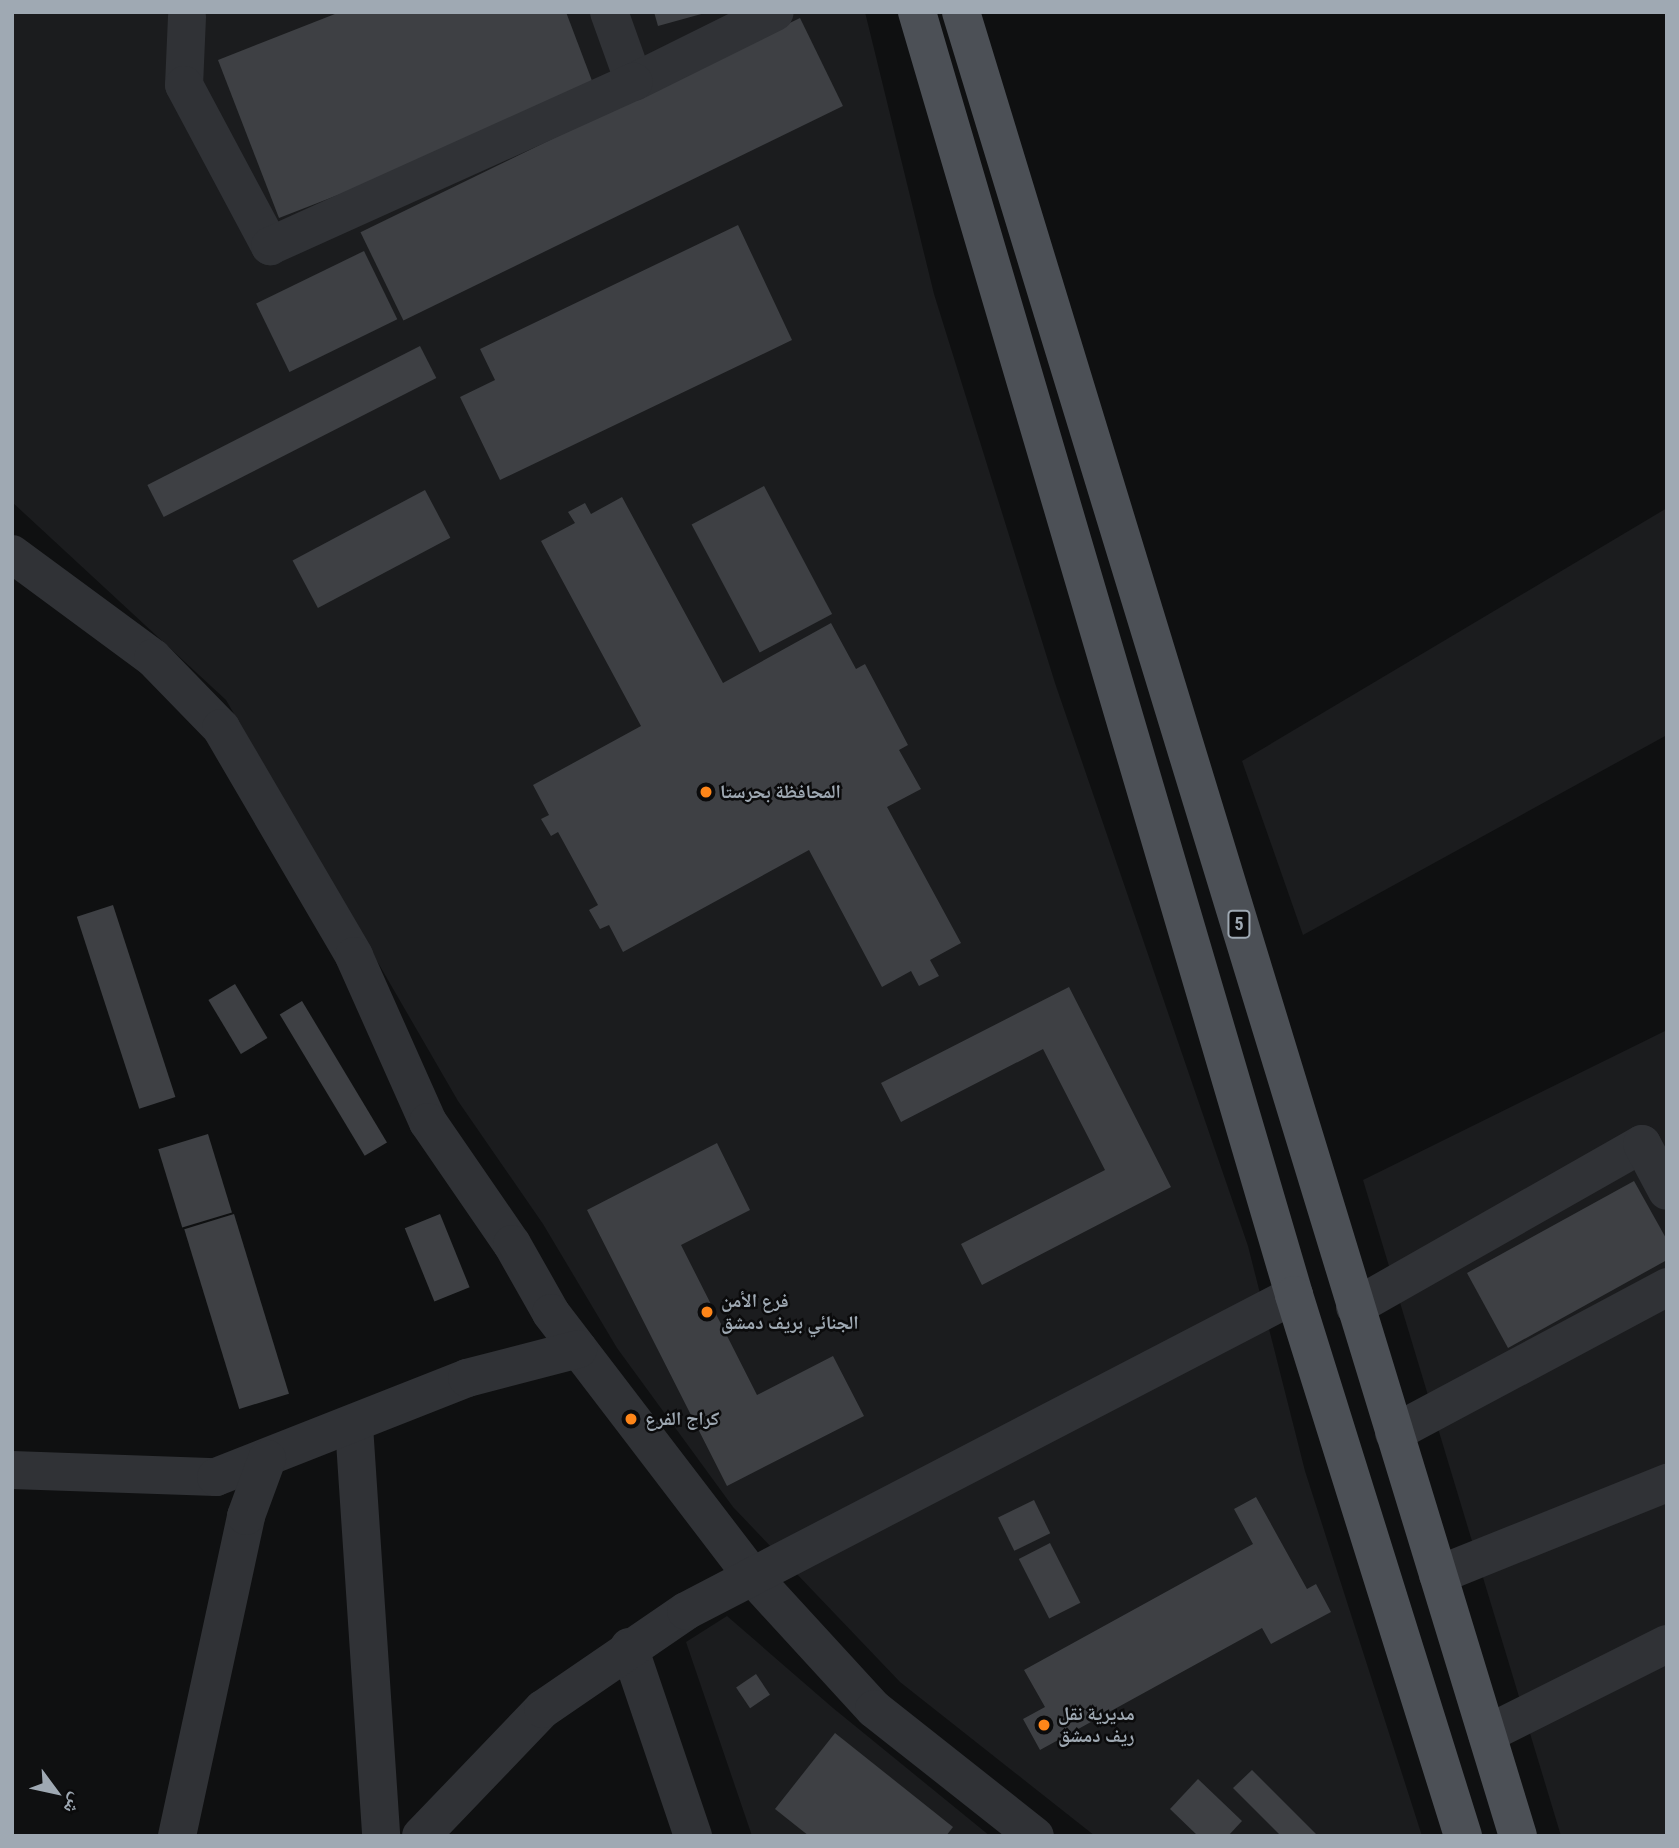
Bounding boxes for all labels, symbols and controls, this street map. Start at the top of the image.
place label: المحافظة بحرستا [720,781,841,803]
marker: المحافظة بحرستا [698,784,714,800]
road number: 5 [1227,909,1251,939]
place label: فرع الأمن الجنائي بريف دمشق [721,1290,859,1334]
marker: فرع الأمن الجنائي بريف دمشق [699,1304,715,1320]
place label: كراج الفرع [645,1408,719,1430]
marker: كراج الفرع [623,1411,639,1427]
place label: مديرية نقل ريف دمشق [1058,1703,1135,1747]
marker: مديرية نقل ريف دمشق [1036,1717,1052,1733]
north arrow [21,1757,91,1827]
text: ش [59,1789,89,1818]

